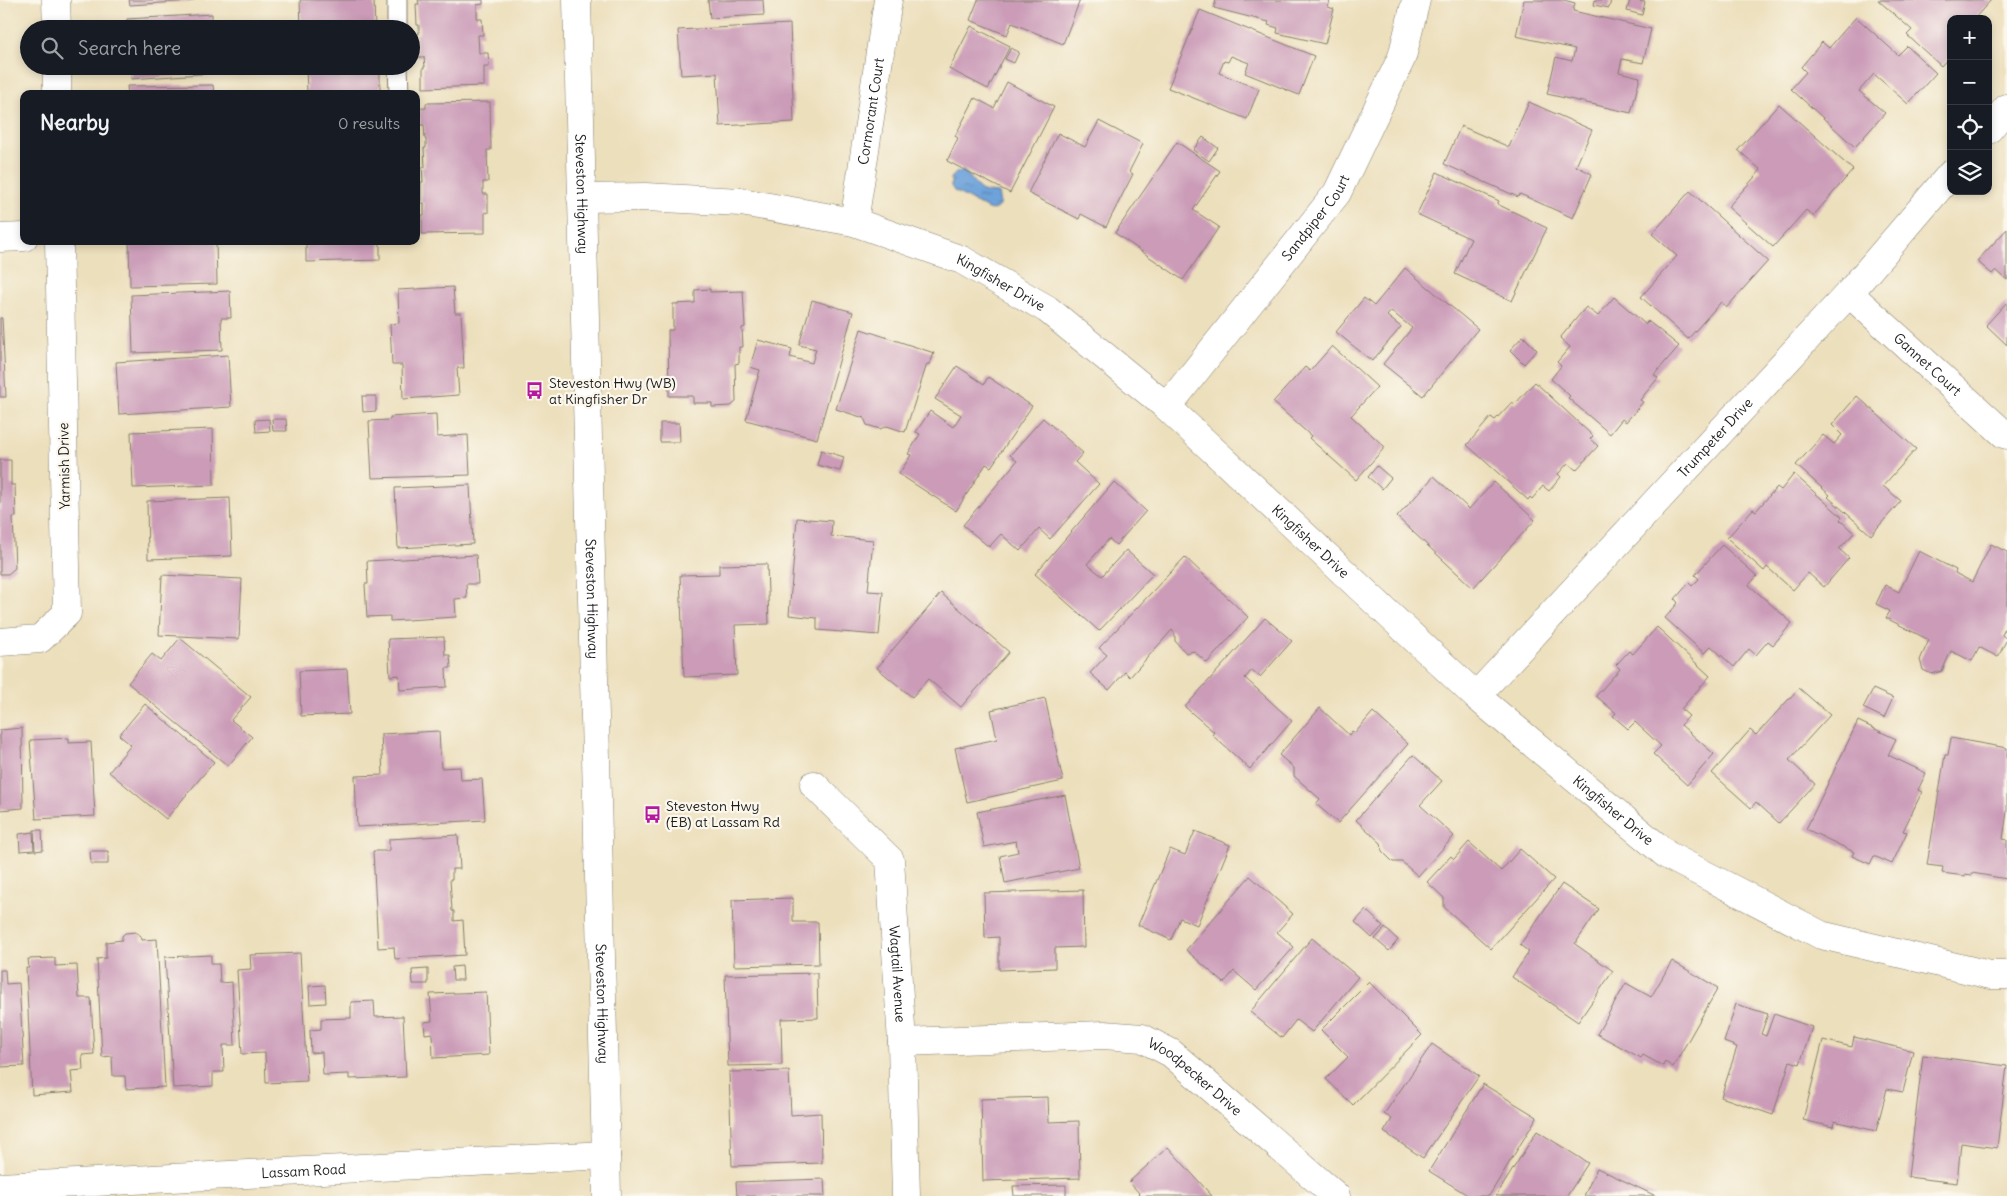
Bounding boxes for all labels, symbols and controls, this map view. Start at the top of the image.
map controls [1947,15,1992,195]
button: + [1947,15,1992,60]
search box [20,20,420,75]
icon: search [38,34,66,62]
text: Search here [78,36,181,60]
street label: Cormorant Court [854,56,888,166]
button: − [1947,60,1992,105]
button: locate [1947,105,1992,150]
text: Nearby [40,109,110,136]
text: 0 results [338,113,400,133]
street label: Steveston Highway [571,134,592,254]
button: layers [1947,150,1992,195]
street label: Sandpiper Court [1278,171,1354,264]
street label: Kingfisher Drive [954,250,1048,315]
street label: Gannet Court [1890,329,1965,400]
place label: Steveston Hwy (WB) at Kingfisher Dr [549,374,676,408]
bus stop icon: Steveston Hwy (WB) at Kingfisher Dr [525,381,545,401]
street label: Trumpeter Drive [1674,394,1756,481]
street label: Yarmish Drive [54,422,74,510]
street label: Kingfisher Drive [1268,501,1353,582]
street label: Steveston Highway [582,538,603,659]
street label: Kingfisher Drive [1569,771,1657,849]
place label: Steveston Hwy (EB) at Lassam Rd [666,797,780,831]
bus stop icon: Steveston Hwy (EB) at Lassam Rd [642,804,662,824]
street label: Wagtail Avenue [885,925,910,1023]
street label: Steveston Highway [592,943,613,1064]
street label: Woodpecker Drive [1145,1034,1246,1119]
street label: Lassam Road [261,1160,346,1182]

